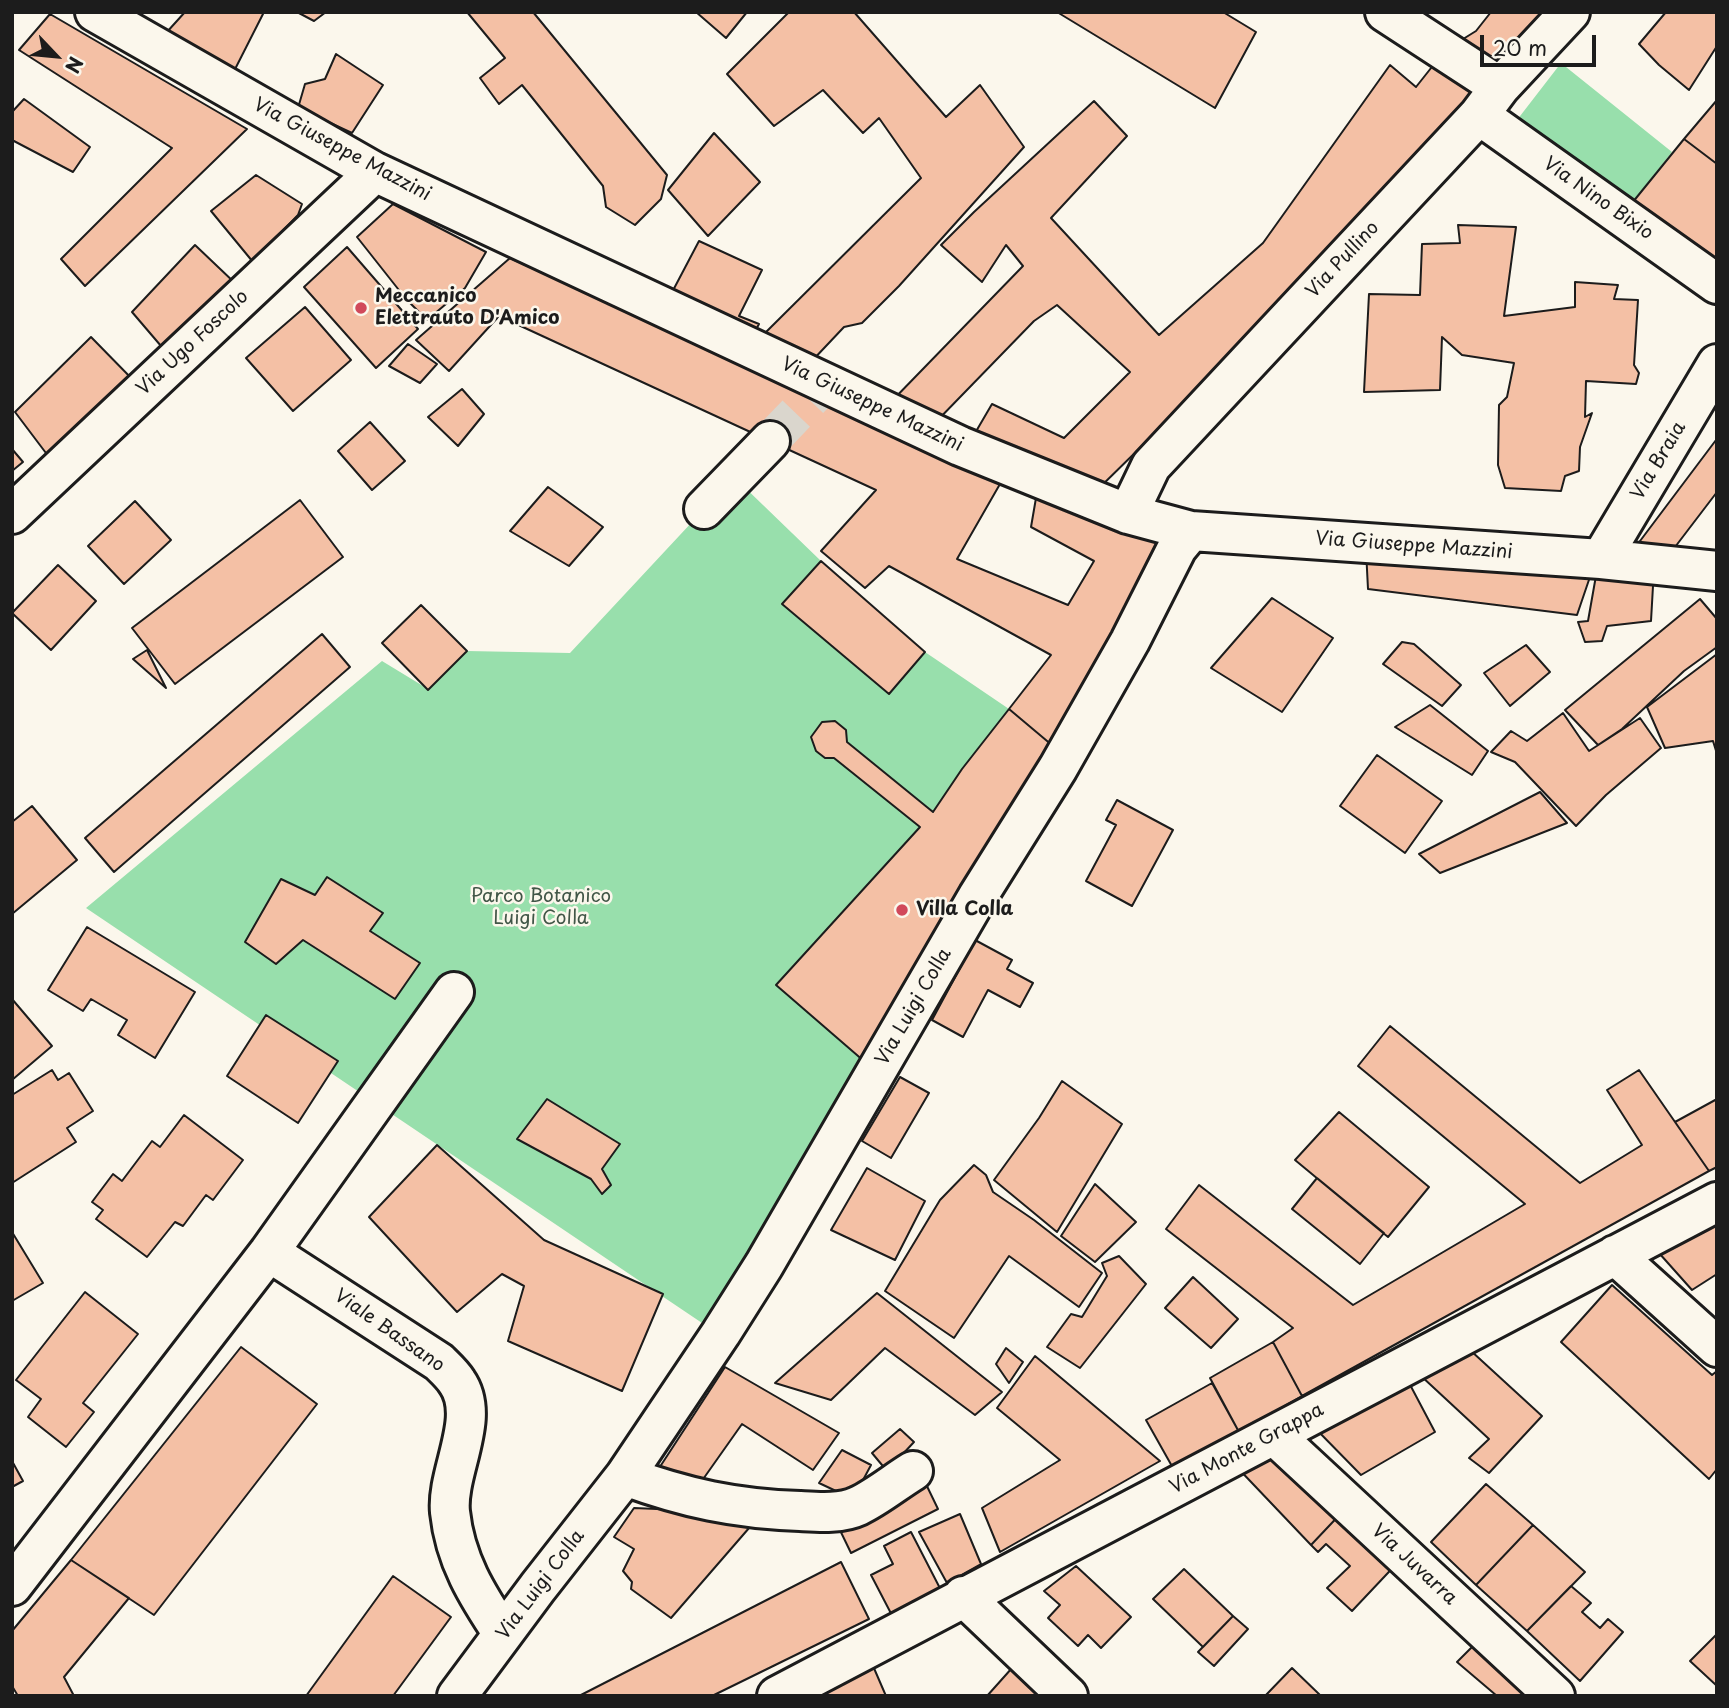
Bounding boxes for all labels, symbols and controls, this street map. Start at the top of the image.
north arrow [21,21,91,91]
scale bar [1484,21,1600,65]
text: 20 m [1493,31,1547,63]
text: N [59,52,91,78]
street label: Via Giuseppe Mazzini [249,94,435,206]
street label: Via Nino Bixio [1539,153,1657,245]
street label: Via Pullino [1302,217,1384,303]
street label: Via Ugo Foscolo [132,285,254,401]
place label: Meccanico Elettrauto D'Amico [375,286,559,330]
marker: Meccanico Elettrauto D'Amico [353,300,369,316]
street label: Via Giuseppe Mazzini [778,353,966,457]
street label: Via Braia [1627,418,1691,504]
street label: Via Giuseppe Mazzini [1315,528,1513,564]
park label: Parco Botanico Luigi Colla [471,886,611,930]
place label: Villa Colla [916,899,1013,921]
marker: Villa Colla [894,902,910,918]
street label: Via Luigi Colla [871,944,957,1070]
street label: Viale Bassano [329,1285,449,1377]
street label: Via Monte Grappa [1166,1399,1328,1499]
street label: Via Juvarra [1367,1520,1461,1610]
street label: Via Luigi Colla [492,1526,590,1644]

